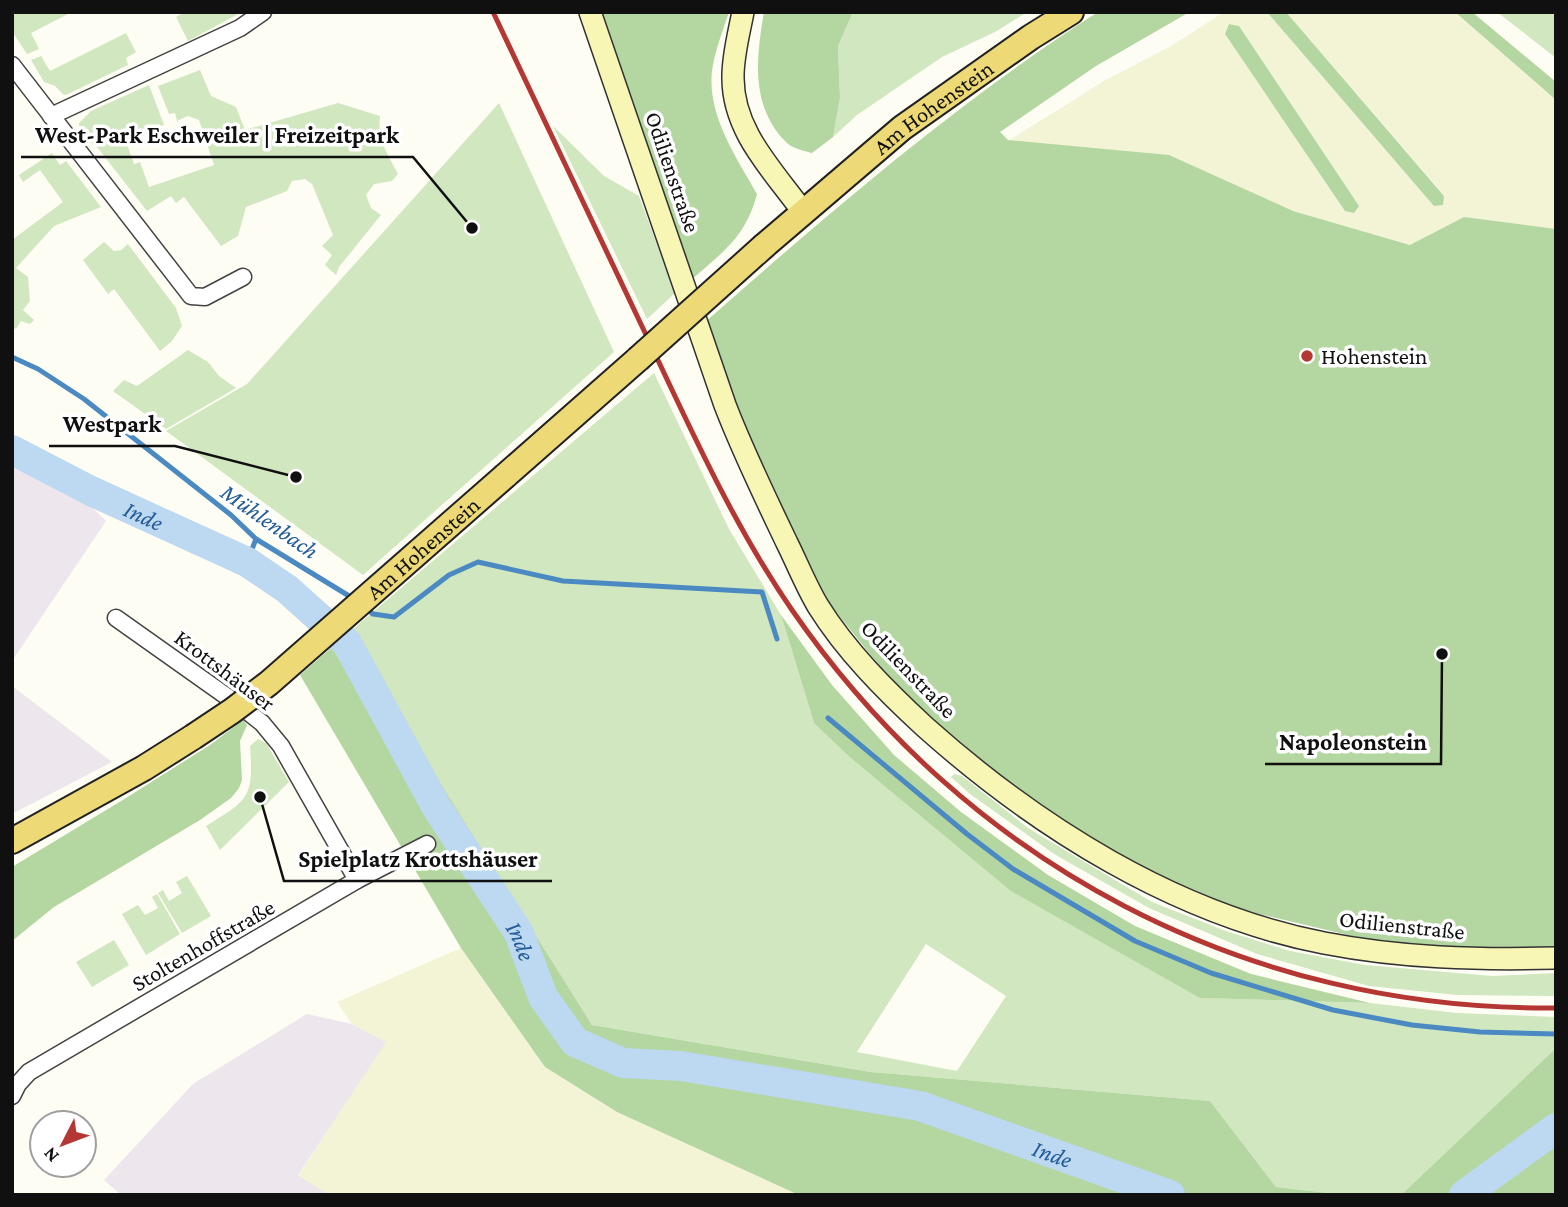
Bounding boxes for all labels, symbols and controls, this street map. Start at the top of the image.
street label: Am Hohenstein [868,55,998,160]
street label: Odilienstraße [640,108,706,236]
callout: West-Park Eschweiler | Freizeitpark [21,112,413,157]
text: West-Park Eschweiler | Freizeitpark [34,121,400,148]
place label: Hohenstein [1321,343,1427,369]
marker: Hohenstein [1299,348,1315,364]
callout: Westpark [49,401,175,446]
text: Westpark [62,410,162,437]
water label: Mühlenbach [215,477,324,564]
street label: Am Hohenstein [361,491,485,605]
water label: Inde [120,494,167,536]
street label: Odilienstraße [856,615,962,723]
street label: Krottshäuser [170,624,280,716]
callout: Napoleonstein [1265,719,1441,764]
text: Napoleonstein [1279,728,1427,755]
callout: Spielplatz Krottshäuser [284,836,552,881]
text: Spielplatz Krottshäuser [298,845,538,872]
street label: Stoltenhoffstraße [127,894,279,996]
street label: Odilienstraße [1338,905,1466,945]
water label: Inde [501,916,541,964]
north arrow [28,1109,98,1179]
water label: Inde [1029,1134,1076,1173]
text: N [39,1143,63,1167]

